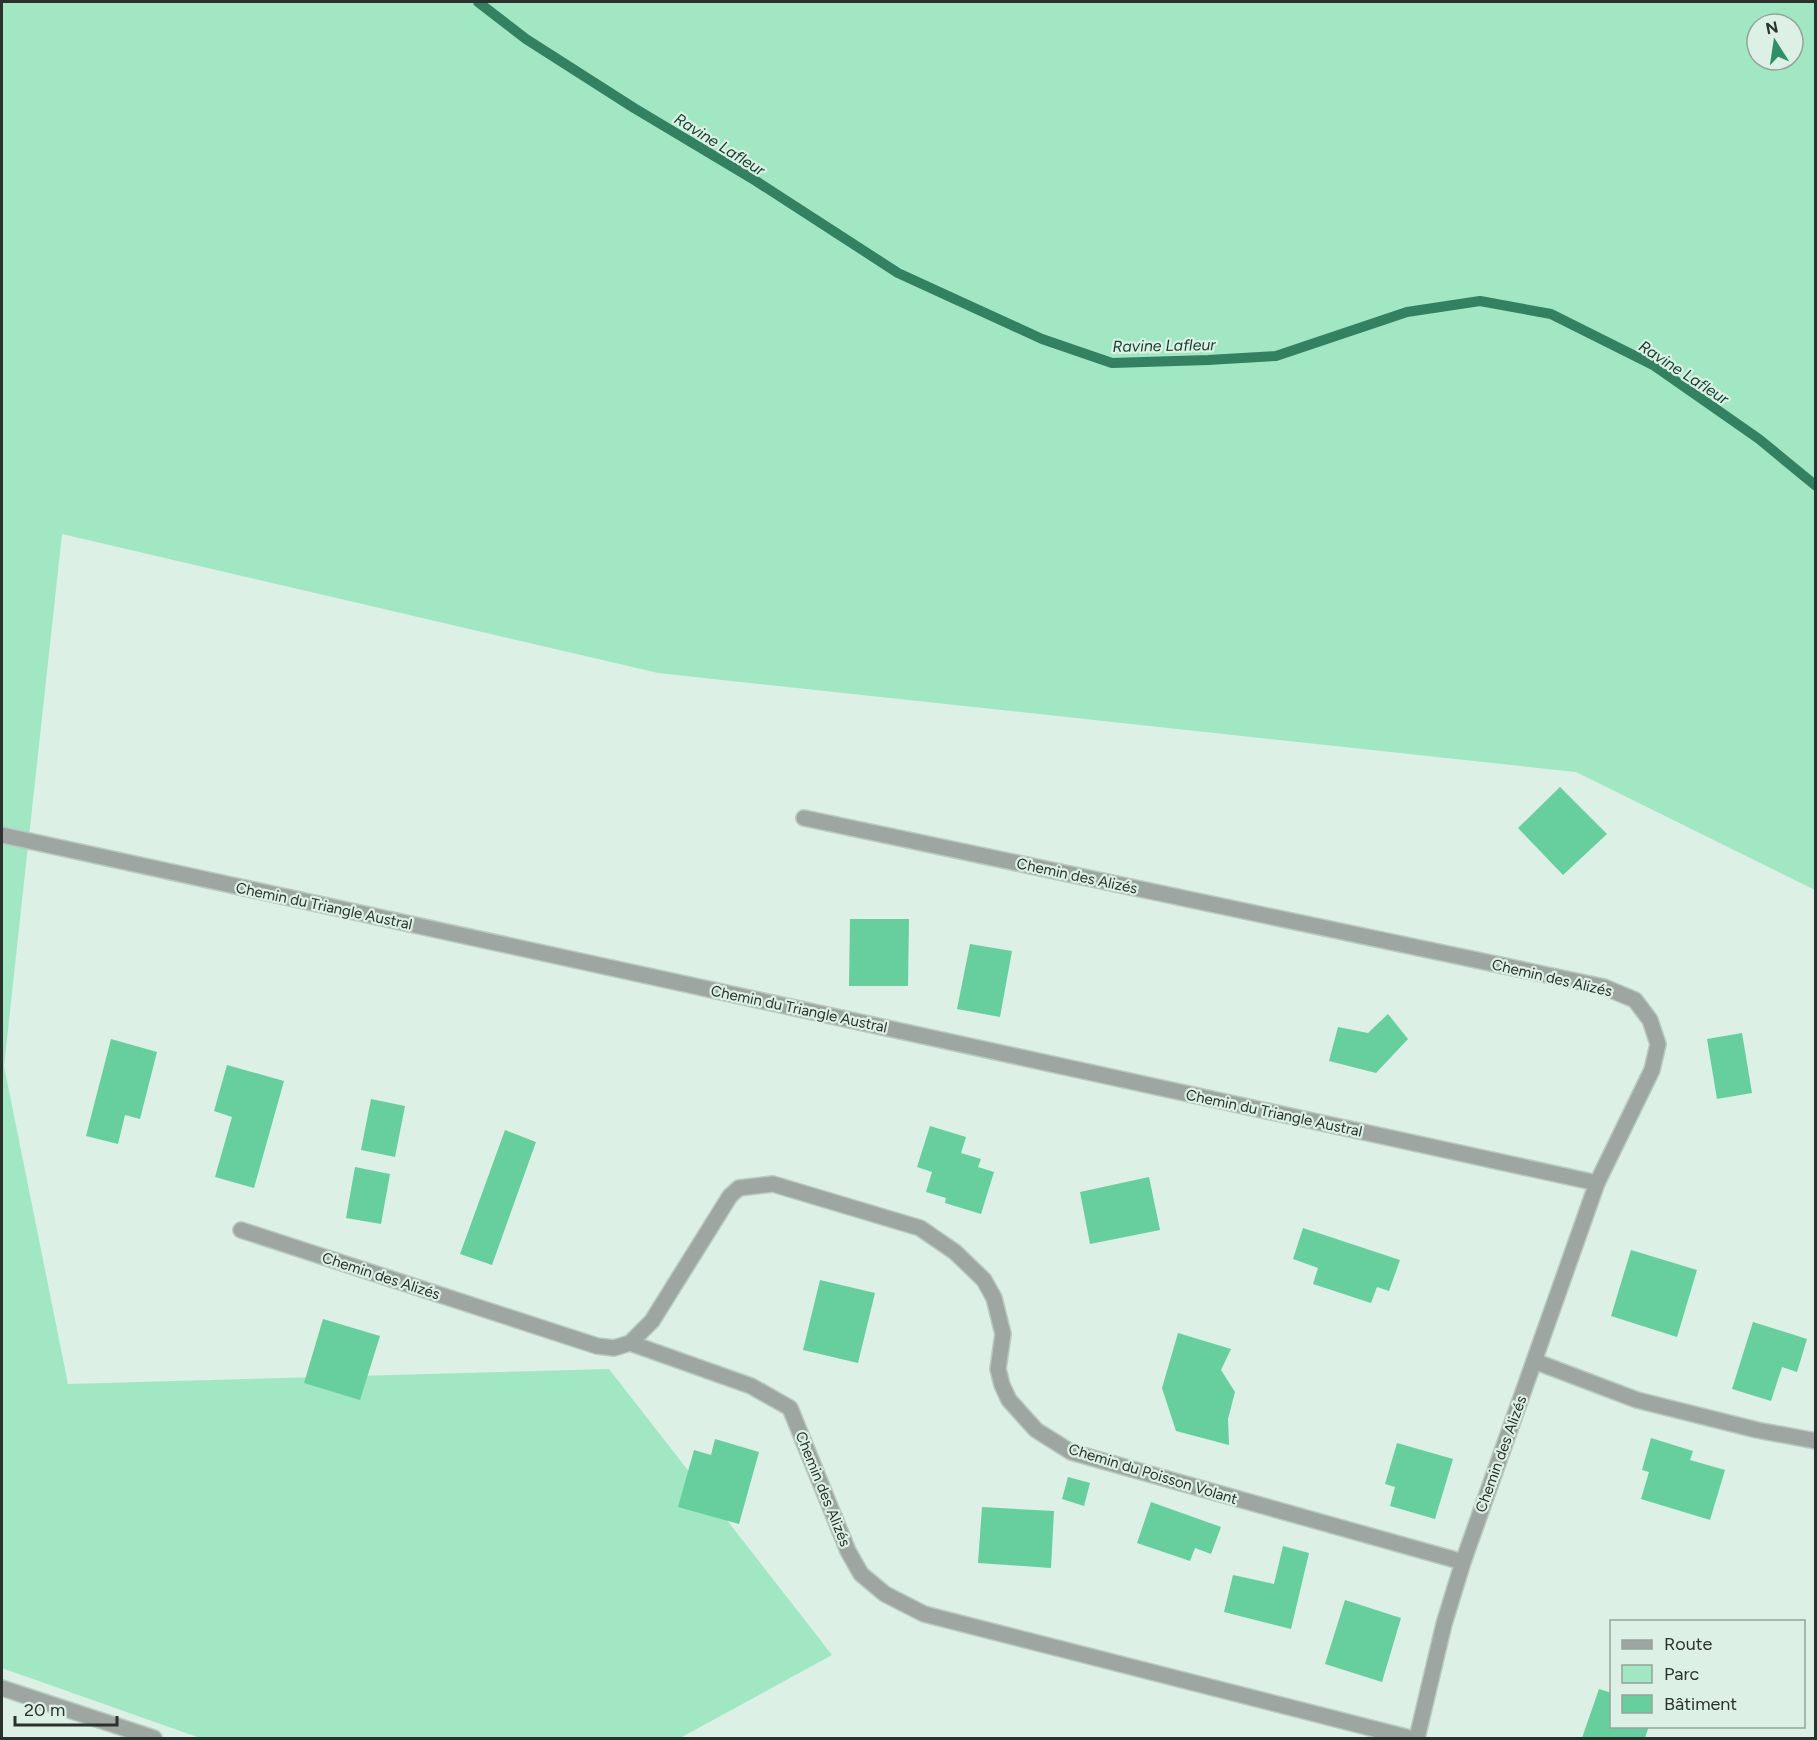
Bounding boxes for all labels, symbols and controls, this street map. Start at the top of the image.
north arrow [1745,12,1805,72]
text: N [1764,17,1780,38]
water label: Ravine Lafleur [671,109,769,180]
water label: Ravine Lafleur [1112,335,1216,356]
water label: Ravine Lafleur [1635,336,1733,409]
street label: Chemin des Alizés [1015,854,1139,898]
street label: Chemin du Triangle Austral [234,878,414,934]
street label: Chemin des Alizés [1490,955,1614,1001]
street label: Chemin du Triangle Austral [709,981,889,1037]
street label: Chemin du Triangle Austral [1184,1085,1364,1141]
street label: Chemin des Alizés [320,1248,442,1304]
street label: Chemin des Alizés [1472,1393,1530,1515]
street label: Chemin des Alizés [792,1429,854,1549]
street label: Chemin du Poisson Volant [1066,1440,1240,1508]
legend [1610,1620,1805,1728]
text: Route [1664,1633,1713,1655]
text: Parc [1664,1663,1700,1685]
scale bar [15,1689,117,1727]
text: Bâtiment [1664,1693,1737,1715]
text: 20 m [24,1699,65,1721]

